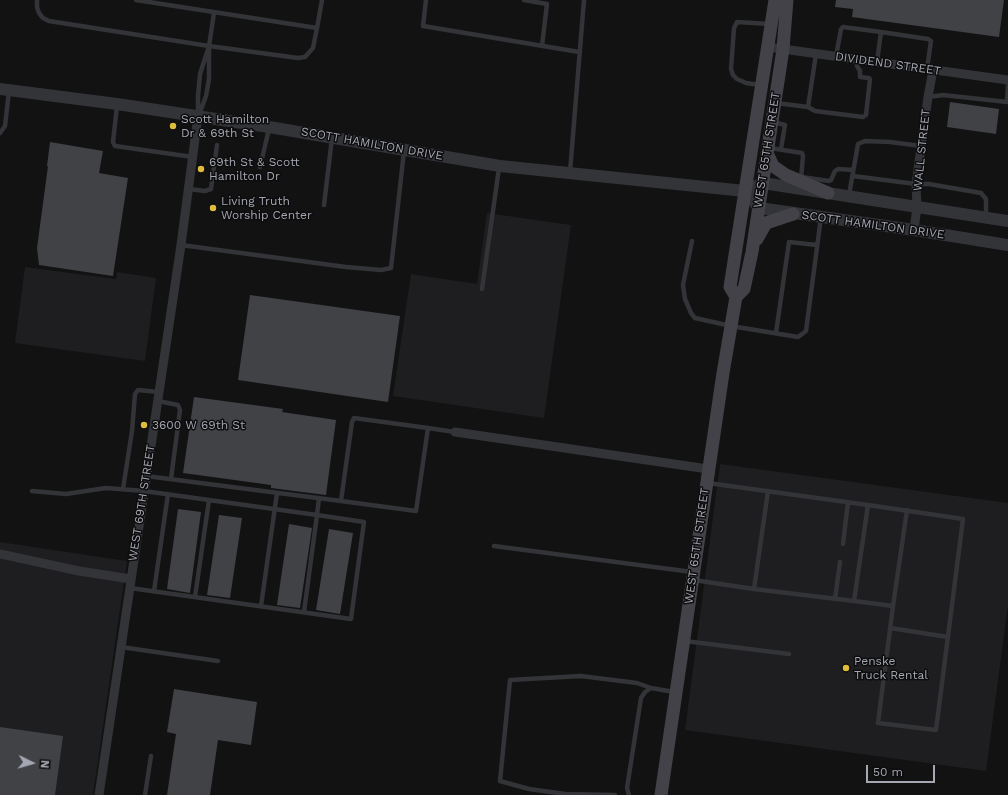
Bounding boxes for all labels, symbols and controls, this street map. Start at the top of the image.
street label: DIVIDEND STREET [834,49,942,79]
street label: WEST 65TH STREET [751,91,783,209]
street label: WALL STREET [911,108,933,192]
place label: Scott Hamilton Dr & 69th St [181,112,269,140]
marker: Scott Hamilton Dr & 69th St [168,121,178,131]
street label: SCOTT HAMILTON DRIVE [300,124,444,164]
place label: 69th St & Scott Hamilton Dr [209,155,299,183]
marker: 69th St & Scott Hamilton Dr [196,164,206,174]
place label: Living Truth Worship Center [221,194,312,222]
marker: Living Truth Worship Center [208,203,218,213]
street label: SCOTT HAMILTON DRIVE [801,208,945,242]
place label: 3600 W 69th St [152,418,245,432]
marker: 3600 W 69th St [139,420,149,430]
street label: WEST 69TH STREET [126,444,158,562]
street label: WEST 65TH STREET [682,487,712,605]
place label: Penske Truck Rental [854,654,928,682]
marker: Penske Truck Rental [841,663,851,673]
north arrow [12,743,52,783]
scale bar [868,757,937,783]
text: N [38,759,51,769]
text: 50 m [873,765,903,779]

